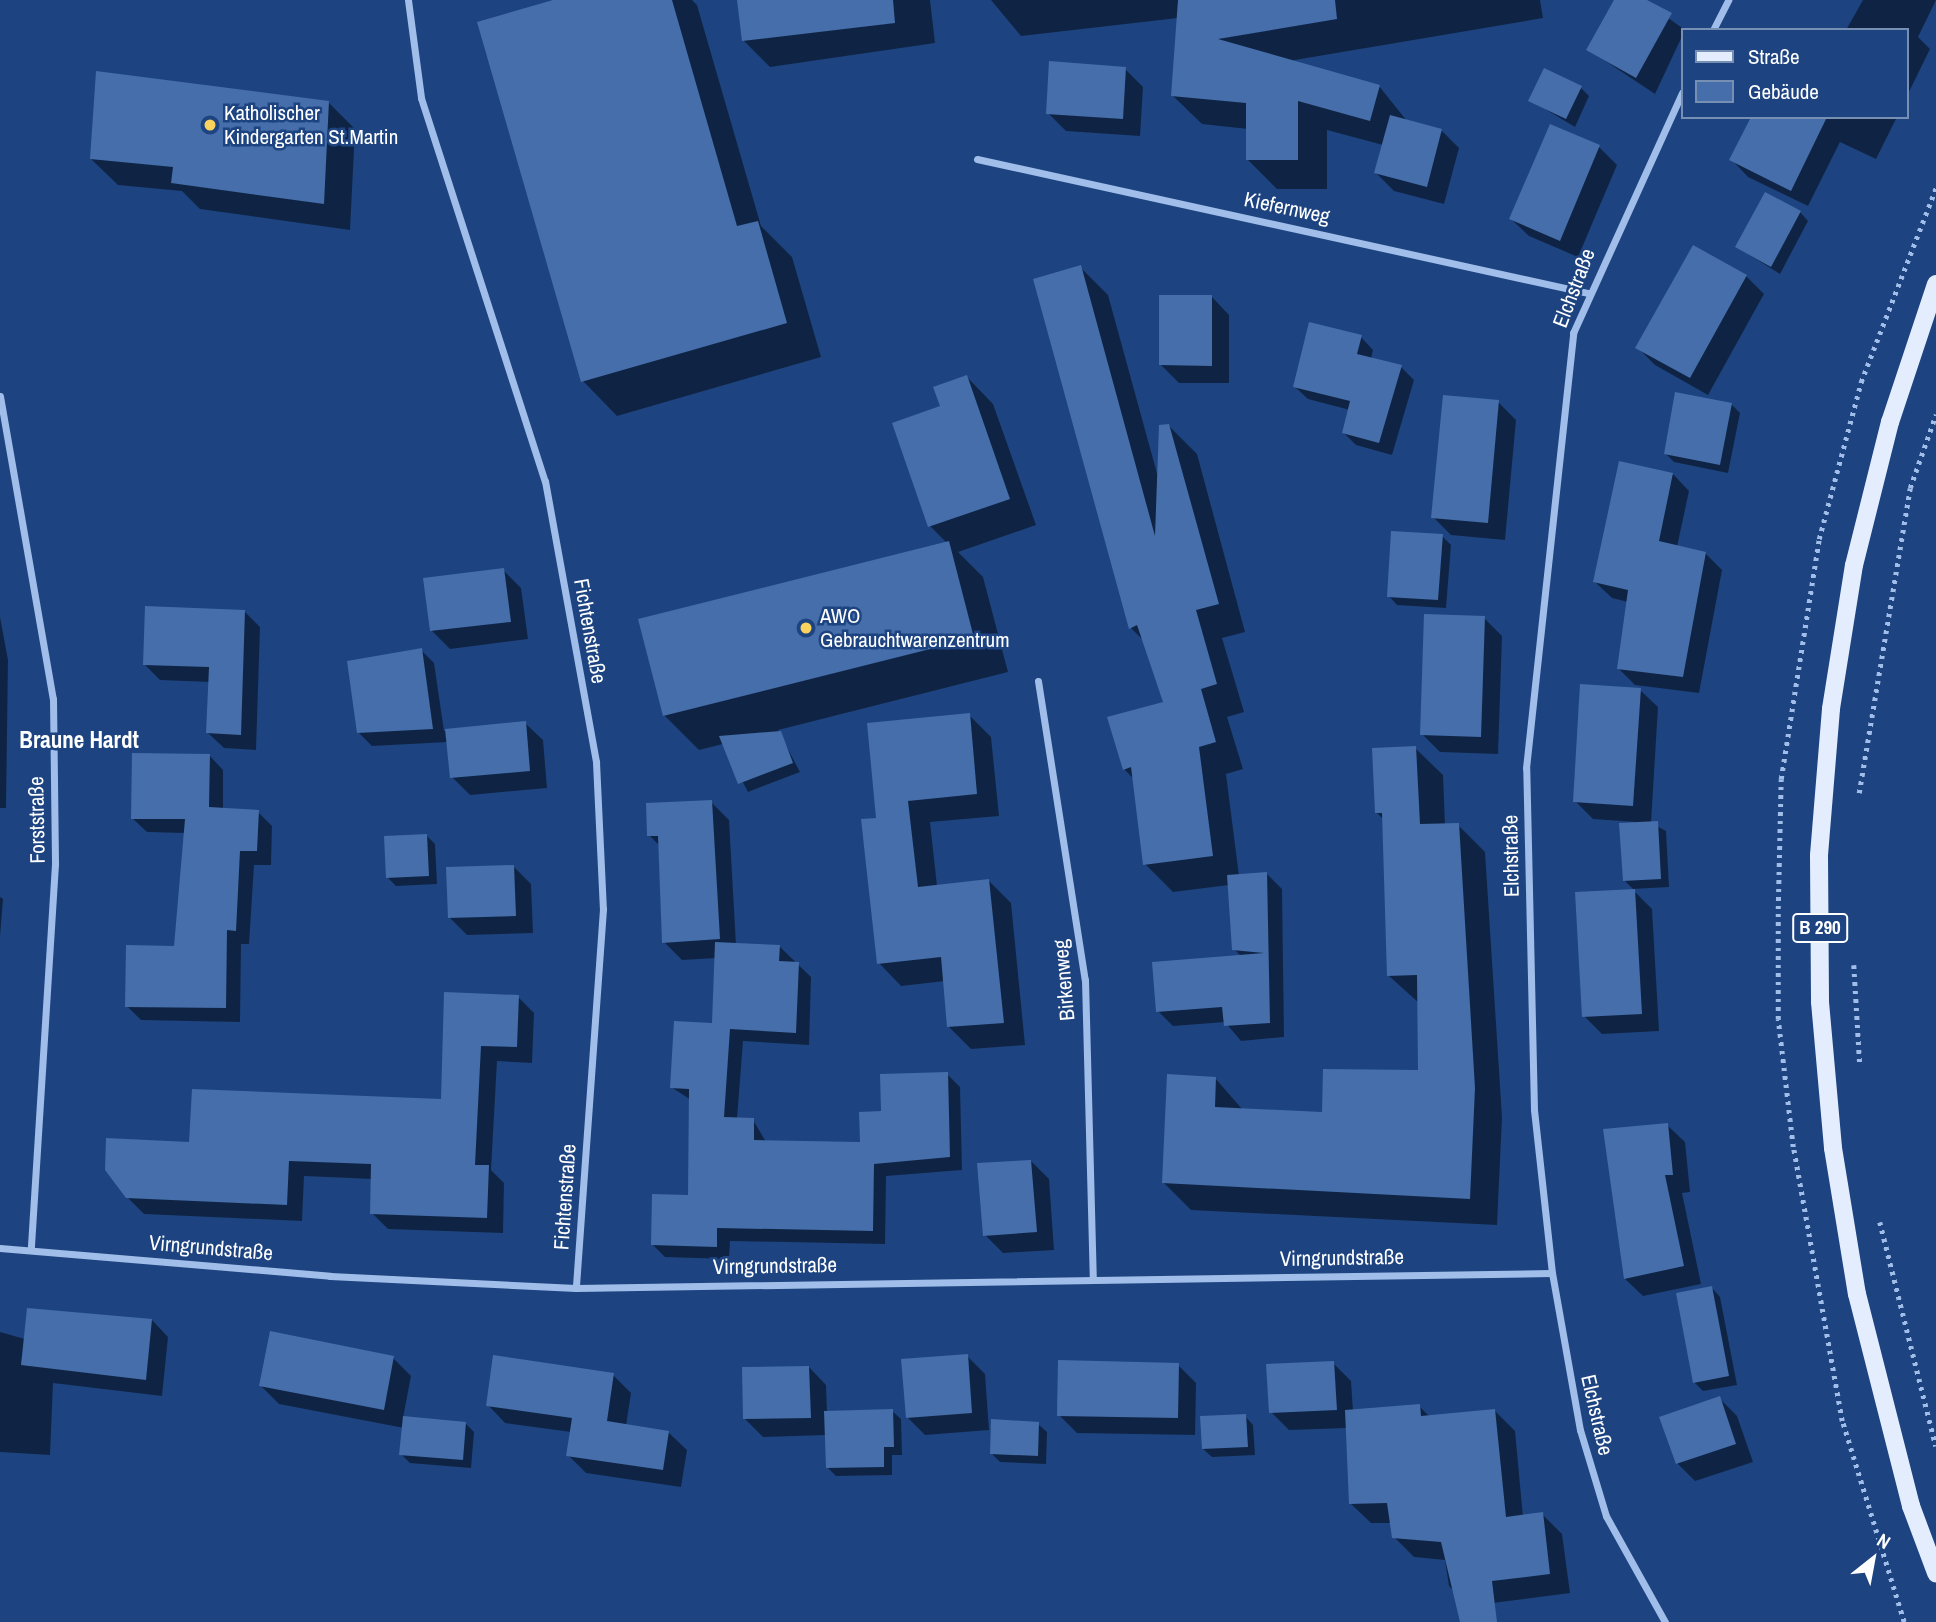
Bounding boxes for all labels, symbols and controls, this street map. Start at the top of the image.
legend [1680,28,1908,119]
text: Straße [1748,42,1800,71]
text: Gebäude [1748,77,1819,106]
place label: Katholischer Kindergarten St.Martin [224,100,398,150]
marker: Katholischer Kindergarten St.Martin [202,117,218,133]
street label: Kiefernweg [1242,187,1332,229]
street label: Elchstraße [1547,245,1601,331]
street label: Fichtenstraße [568,576,612,686]
place label: AWO Gebrauchtwarenzentrum [820,603,1010,653]
marker: AWO Gebrauchtwarenzentrum [798,620,814,636]
district label: Braune Hardt [19,726,139,754]
street label: Forststraße [24,776,50,864]
street label: Elchstraße [1498,815,1524,897]
road number: B 290 [1792,912,1848,944]
street label: Birkenweg [1048,938,1080,1022]
street label: Fichtenstraße [549,1143,581,1251]
street label: Virngrundstraße [148,1230,274,1266]
street label: Virngrundstraße [1280,1244,1404,1272]
street label: Virngrundstraße [713,1252,837,1280]
street label: Elchstraße [1575,1372,1619,1458]
north arrow [1838,1524,1908,1594]
text: N [1872,1527,1895,1555]

